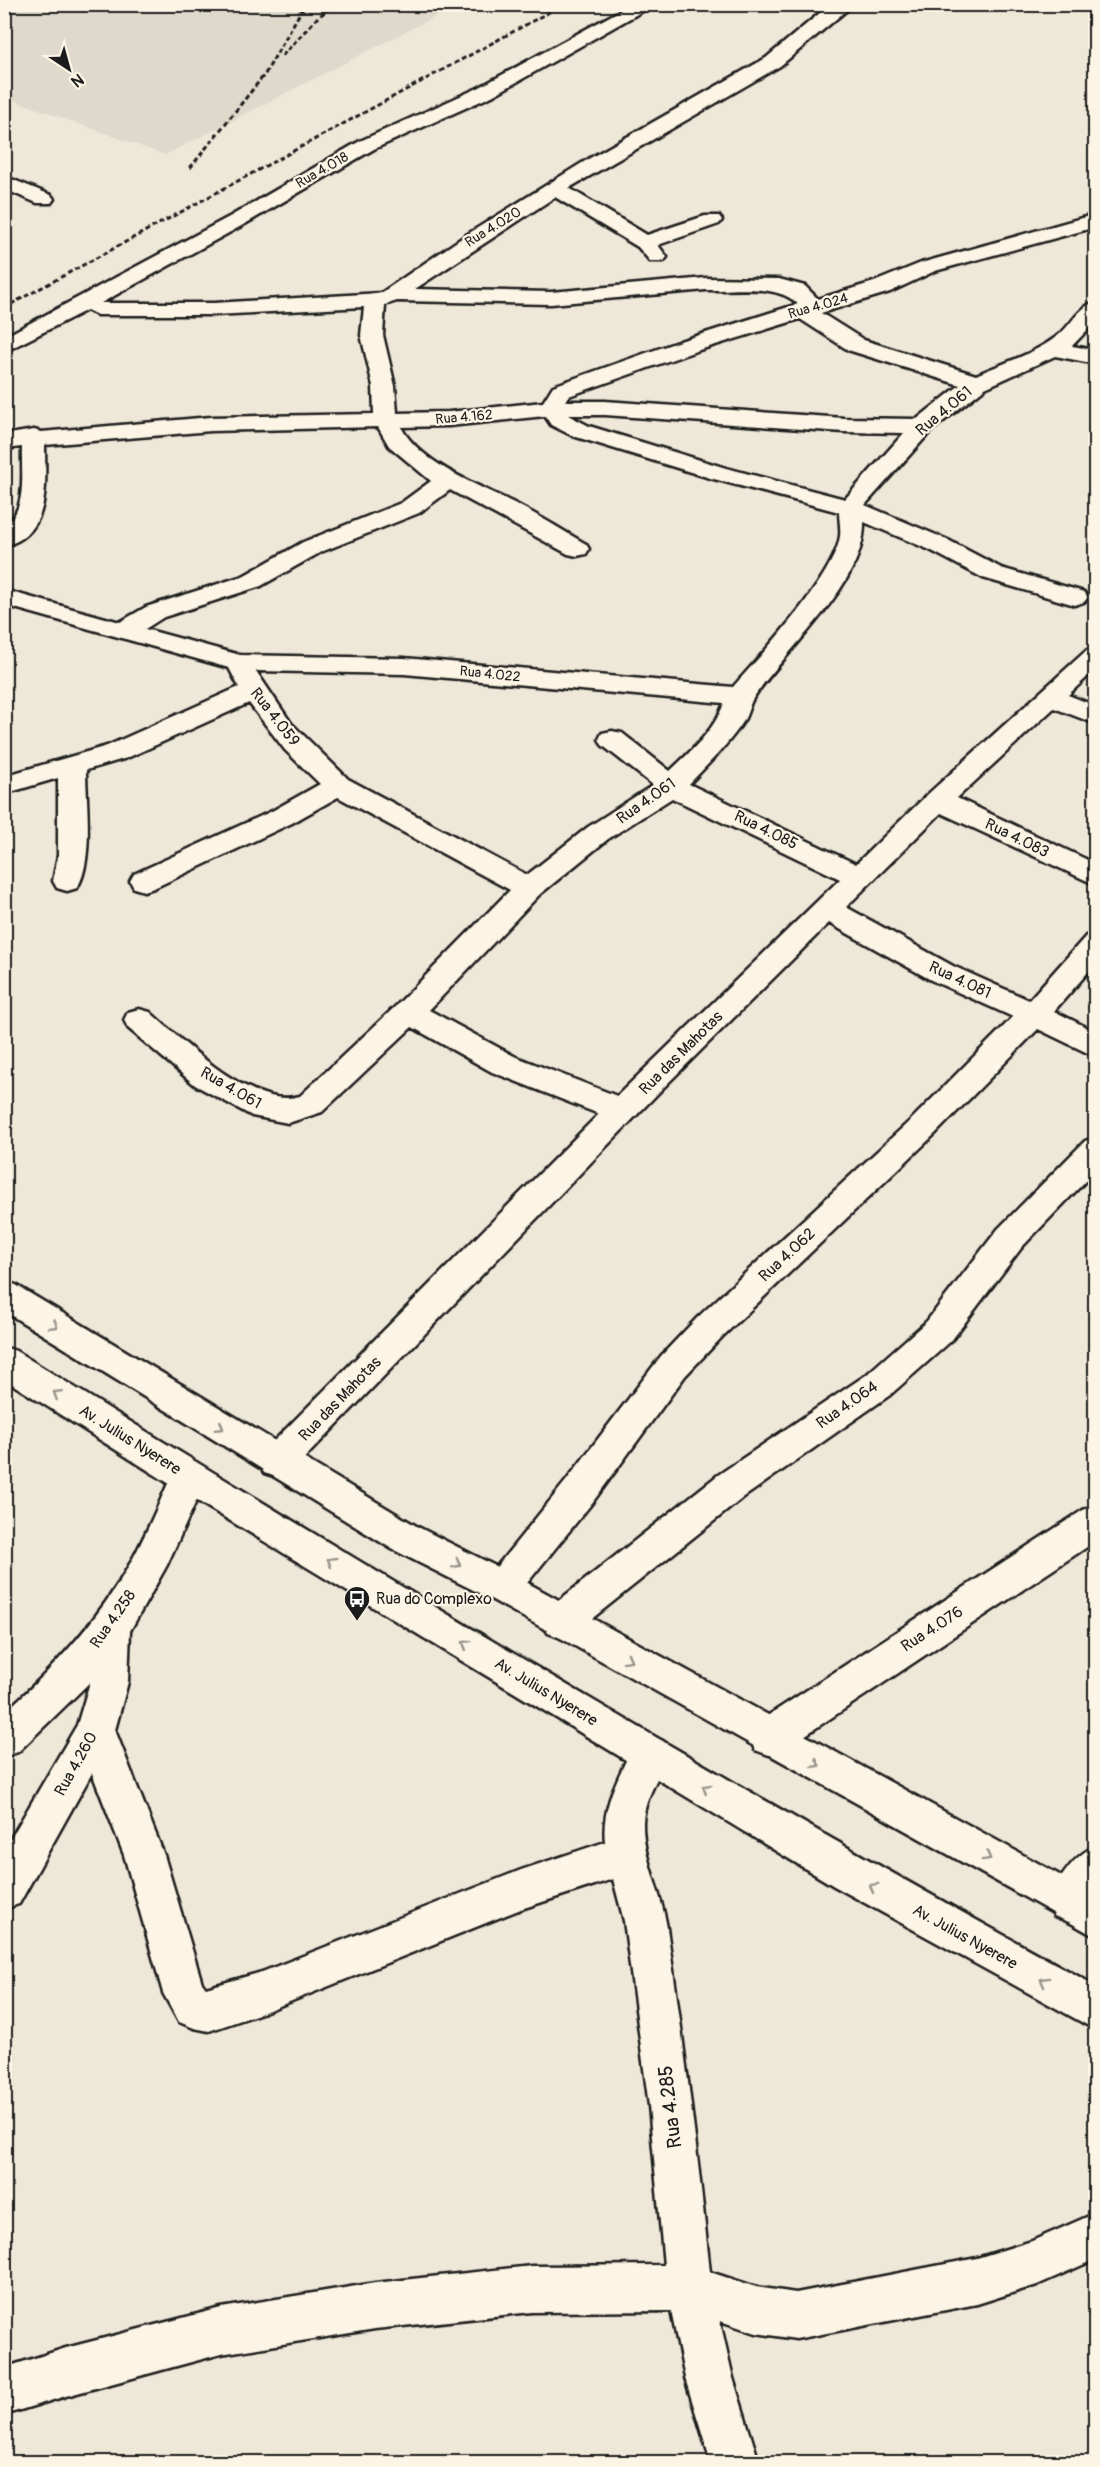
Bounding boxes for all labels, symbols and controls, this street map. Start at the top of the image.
north arrow [39,39,99,99]
text: N [67,69,87,92]
street label: Rua 4.018 [293,148,351,192]
street label: Rua 4.020 [462,203,524,251]
street label: Rua 4.024 [786,289,850,323]
street label: Rua 4.061 [912,382,976,440]
street label: Rua 4.162 [435,406,493,428]
street label: Rua 4.022 [459,662,521,686]
street label: Rua 4.059 [246,684,304,750]
street label: Rua 4.061 [613,773,679,829]
street label: Rua 4.085 [731,806,801,854]
street label: Rua 4.083 [982,814,1052,862]
street label: Rua 4.081 [926,957,994,1003]
street label: Rua das Mahotas [635,1007,727,1099]
street label: Rua 4.061 [197,1062,265,1114]
street label: Rua 4.062 [755,1224,820,1286]
one-way arrow [48,1318,58,1330]
street label: Rua das Mahotas [295,1352,385,1446]
street label: Rua 4.064 [812,1377,882,1433]
one-way arrow [53,1389,63,1401]
street label: Av. Julius Nyerere [75,1401,185,1479]
one-way arrow [214,1420,224,1432]
one-way arrow [327,1557,337,1569]
one-way arrow [450,1557,461,1569]
bus stop icon: Rua do Complexo [342,1584,372,1622]
street label: Rua 4.258 [86,1586,140,1652]
place label: Rua do Complexo [376,1589,492,1609]
street label: Rua 4.076 [897,1602,967,1656]
one-way arrow [462,1640,472,1652]
one-way arrow [621,1651,632,1663]
street label: Av. Julius Nyerere [491,1653,601,1731]
street label: Rua 4.260 [50,1728,102,1800]
one-way arrow [810,1756,821,1768]
one-way arrow [702,1783,712,1795]
one-way arrow [981,1850,992,1861]
one-way arrow [869,1883,880,1894]
street label: Av. Julius Nyerere [909,1900,1021,1974]
one-way arrow [1040,1977,1050,1988]
street label: Rua 4.285 [653,2064,687,2150]

